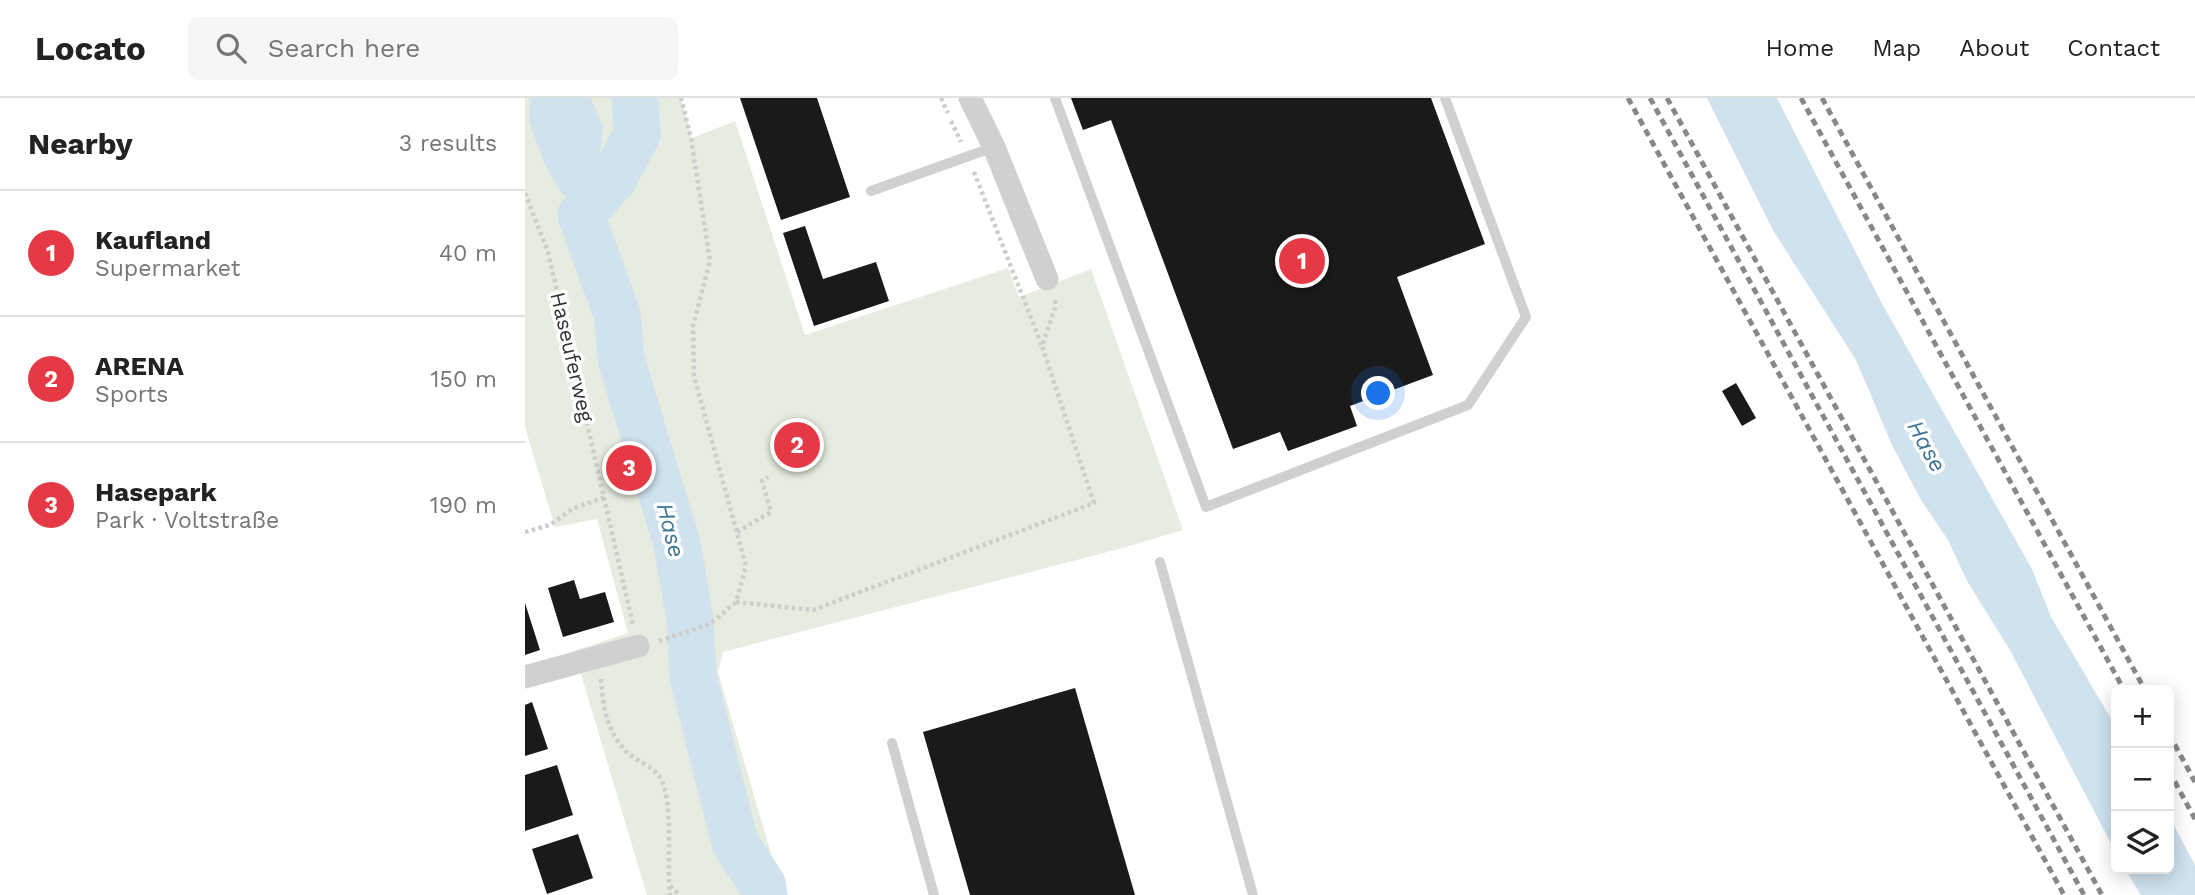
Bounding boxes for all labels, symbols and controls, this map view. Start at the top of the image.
search box [188,17,678,80]
text: Locato [35,29,146,68]
icon: search [212,29,250,67]
text: Search here [268,33,420,63]
text: Home [1766,34,1834,62]
text: Map [1872,34,1921,62]
text: About [1959,34,2029,62]
text: Contact [2067,34,2160,62]
text: Nearby [28,126,133,161]
text: 3 results [399,130,497,157]
text: Kaufland [95,225,211,255]
pin: 1 [1279,235,1325,287]
text: 1 [46,240,56,267]
text: 40 m [439,240,497,267]
text: Supermarket [95,255,240,282]
street label: Haseuferweg [545,290,600,425]
text: ARENA [95,351,184,381]
text: 2 [44,366,58,393]
text: 150 m [431,366,497,393]
your location [1361,376,1395,410]
text: Sports [95,381,168,408]
water label: Hase [1901,416,1952,477]
pin: 2 [774,419,820,471]
pin: 3 [606,442,652,494]
text: Hasepark [95,477,217,507]
text: 3 [44,492,58,519]
text: 190 m [430,492,497,519]
water label: Hase [651,500,690,560]
text: Park · Voltstraße [95,507,279,534]
map controls [2111,685,2174,874]
button: + [2111,685,2174,748]
button: − [2111,748,2174,811]
button: layers [2111,811,2174,874]

